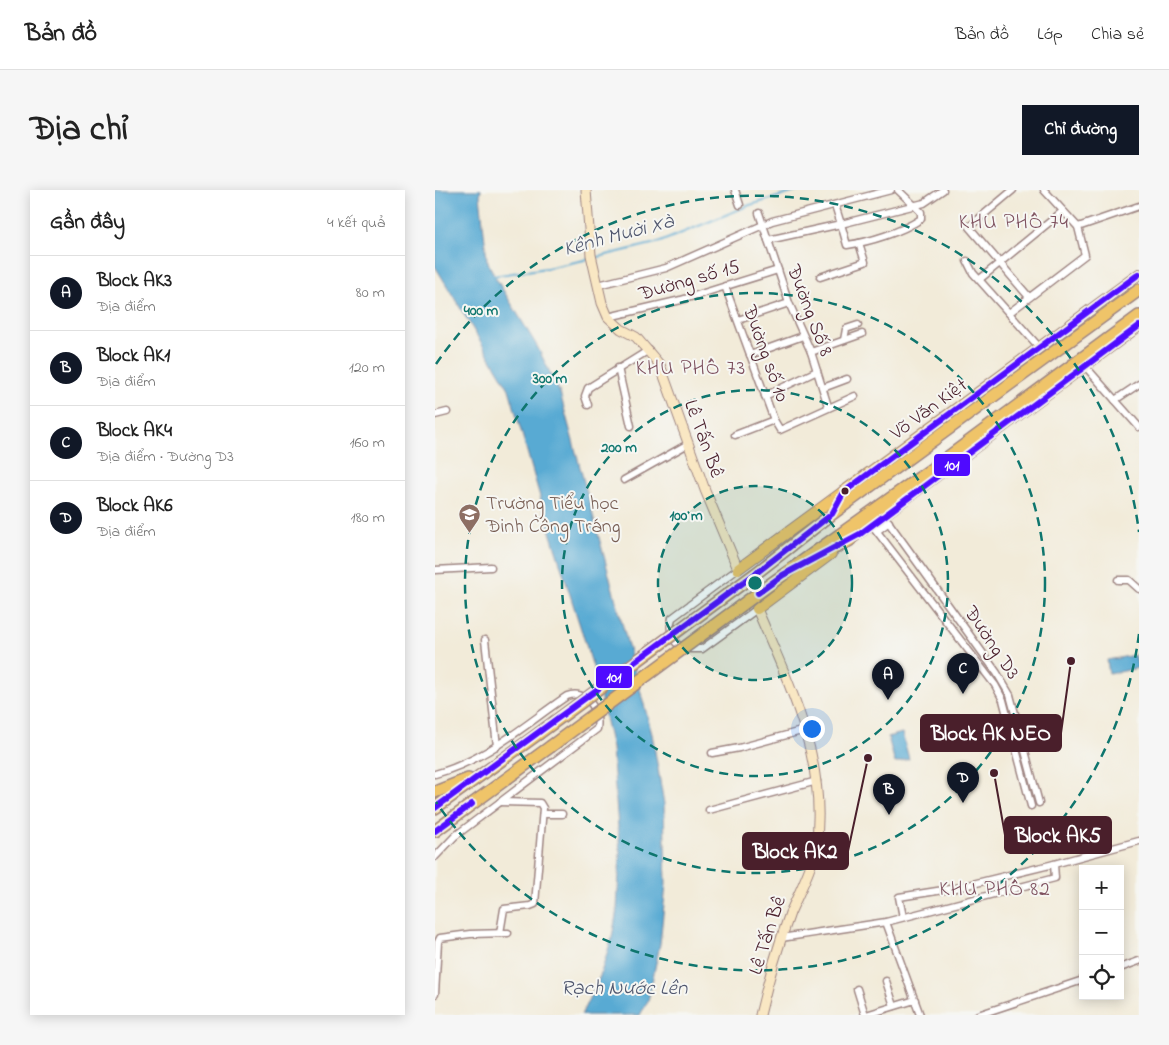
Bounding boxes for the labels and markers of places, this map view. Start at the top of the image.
unlabelled marker [840,486,850,496]
place label: Trường Tiểu học Đinh Công Tráng [485,490,621,543]
school or university icon: Trường Tiểu học Đinh Công Tráng [458,502,482,533]
centre of rings [746,574,764,592]
pin: C [947,653,979,694]
pin: A [872,659,904,700]
callout: Block AK NEO [921,715,1061,751]
pin: D [947,762,979,803]
pin: B [873,774,905,815]
callout: Block AK5 [1005,817,1111,853]
callout: Block AK2 [743,833,848,869]

